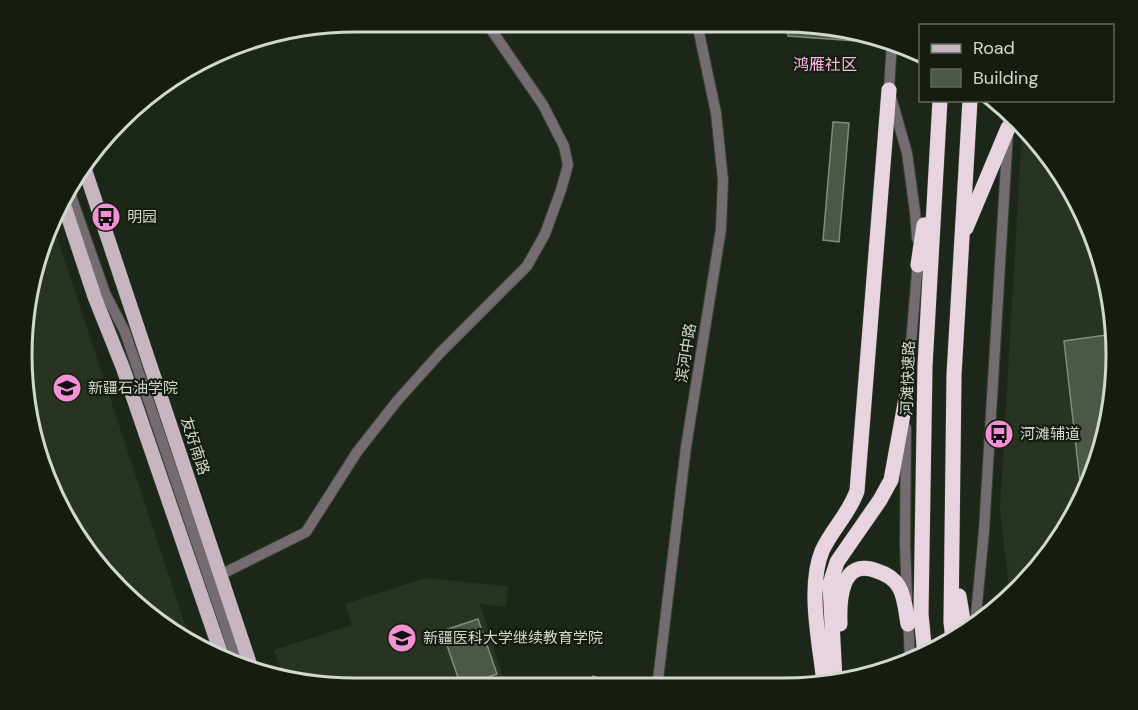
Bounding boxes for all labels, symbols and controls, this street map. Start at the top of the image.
legend [919,24,1114,102]
text: Road [973,36,1015,60]
district label: 鸿雁社区 [793,54,857,75]
text: Building [973,66,1038,90]
bus stop icon: 明园 [90,201,122,233]
place label: 明园 [127,207,157,227]
street label: 滨河中路 [671,322,701,384]
street label: 河滩快速路 [897,340,919,416]
school or university icon: 新疆石油学院 [51,372,83,404]
place label: 新疆石油学院 [88,378,178,398]
street label: 友好南路 [176,414,214,478]
bus stop icon: 河滩辅道 [983,418,1015,450]
place label: 河滩辅道 [1020,424,1080,444]
school or university icon: 新疆医科大学继续教育学院 [386,622,418,654]
place label: 新疆医科大学继续教育学院 [423,628,603,648]

